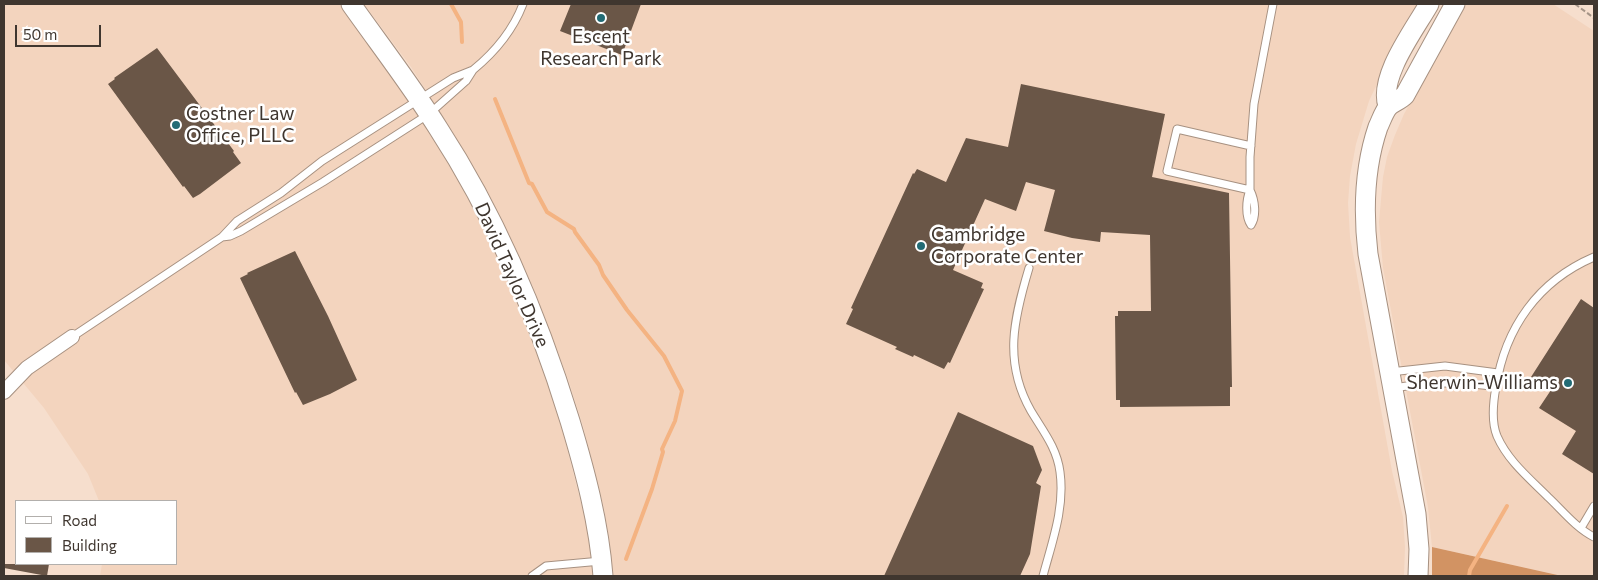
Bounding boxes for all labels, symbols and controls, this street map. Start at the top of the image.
marker: Escent Research Park [595,12,607,24]
scale bar [18,15,104,47]
text: 50 m [23,25,57,43]
place label: Escent Research Park [540,26,662,70]
place label: Costner Law Office, PLLC [186,103,295,147]
marker: Costner Law Office, PLLC [170,119,182,131]
street label: David Taylor Drive [470,199,554,351]
place label: Cambridge Corporate Center [931,224,1083,268]
marker: Cambridge Corporate Center [915,240,927,252]
place label: Sherwin-Williams [1406,372,1558,394]
marker: Sherwin-Williams [1562,377,1574,389]
legend [15,500,178,565]
text: Road [62,511,97,529]
text: Building [62,536,117,554]

